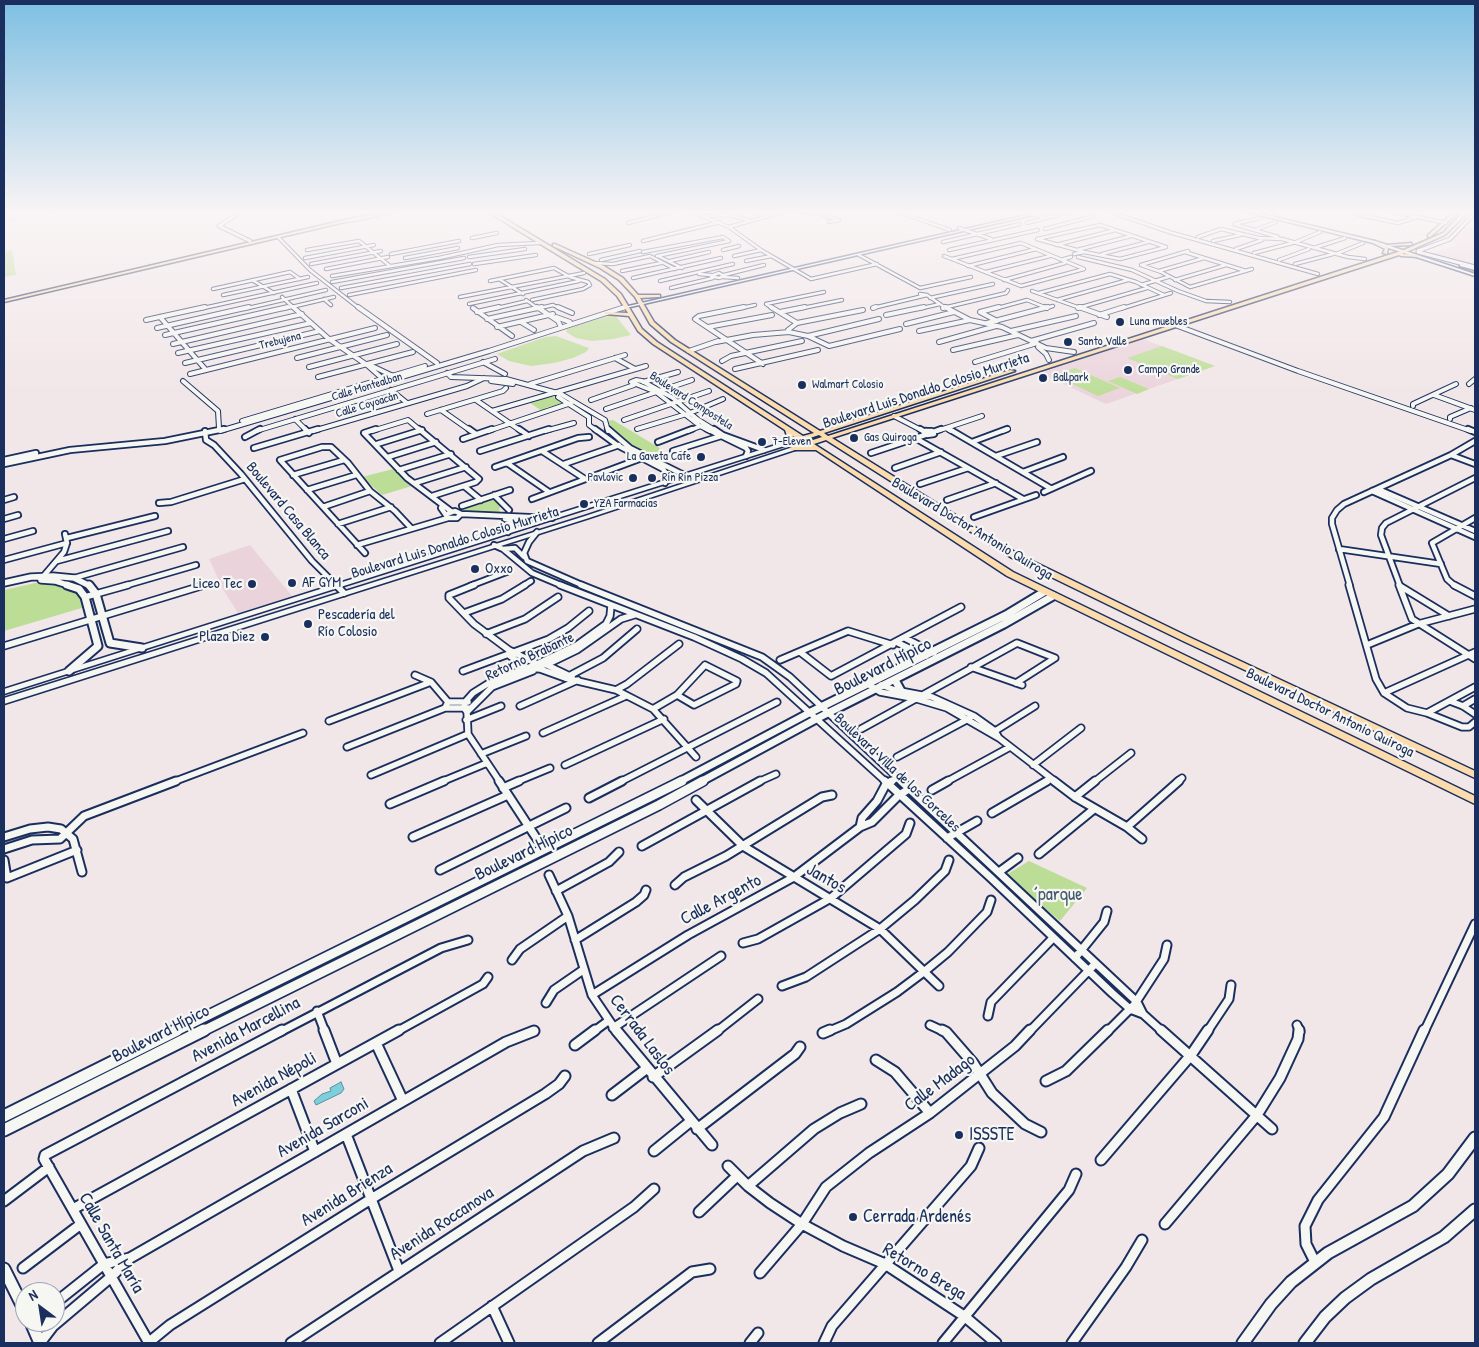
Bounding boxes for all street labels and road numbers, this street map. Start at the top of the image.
street label: Trebujena [258,329,302,353]
street label: Boulevard Luis Donaldo Colosio Murrieta [821,349,1031,433]
street label: Calle Montealban [330,369,404,405]
street label: Boulevard Compostela [647,369,735,433]
street label: Calle Coyoacán [334,389,400,421]
street label: Boulevard Casa Blanca [242,459,334,563]
street label: Boulevard Doctor Antonio Quiroga [888,474,1056,584]
street label: Boulevard Luis Donaldo Colosio Murrieta [349,503,561,583]
street label: Retorno Brabante [483,629,577,685]
street label: Boulevard Hípico [831,633,935,701]
street label: Boulevard Doctor Antonio Quiroga [1243,664,1417,762]
street label: Boulevard Villa de los Corceles [830,710,964,836]
street label: Boulevard Hípico [471,820,577,886]
street label: Jantos [802,859,850,899]
street label: Calle Argento [677,870,765,930]
street label: Cerrada Laslos [605,990,679,1080]
street label: Avenida Marcellina [188,992,304,1068]
street label: Boulevard Hípico [109,1000,213,1068]
street label: Avenida Népoli [228,1048,320,1112]
street label: Calle Madago [900,1049,980,1117]
street label: Avenida Sarconi [273,1093,373,1163]
street label: Avenida Brienza [297,1158,397,1232]
street label: Avenida Roccanova [386,1182,498,1266]
street label: Calle Santa María [73,1189,149,1297]
street label: Retorno Brega [878,1239,970,1305]

